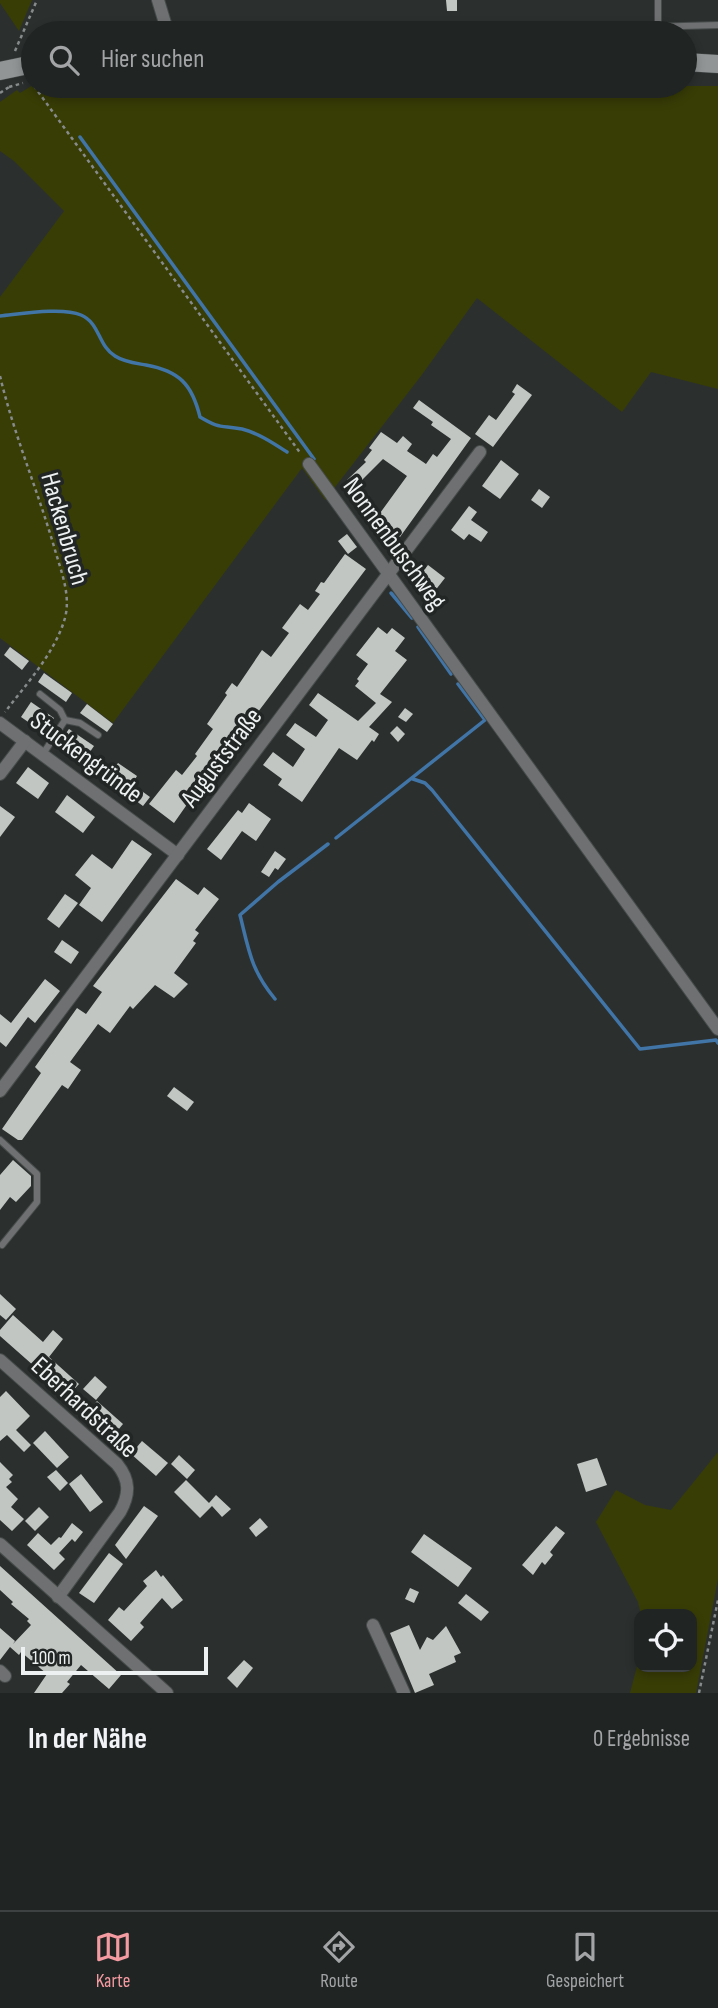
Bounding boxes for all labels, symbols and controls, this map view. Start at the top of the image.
search box [21,21,697,98]
icon: search [45,41,83,79]
text: Hier suchen [101,44,204,75]
street label: Hackenbruch [33,469,95,589]
street label: Nonnenbuschweg [336,472,452,616]
street label: Auguststraße [174,702,269,814]
street label: Stuckengründe [24,706,148,810]
street label: Eberhardstraße [24,1351,144,1465]
map controls [634,1609,697,1672]
button: locate [634,1609,697,1672]
scale bar [21,1644,208,1676]
text: 100 m [32,1647,71,1670]
text: In der Nähe [28,1721,147,1757]
text: 0 Ergebnisse [593,1725,690,1753]
tab: Karte [94,1928,132,1993]
tab: Route [320,1928,358,1993]
tab: Gespeichert [546,1928,624,1993]

